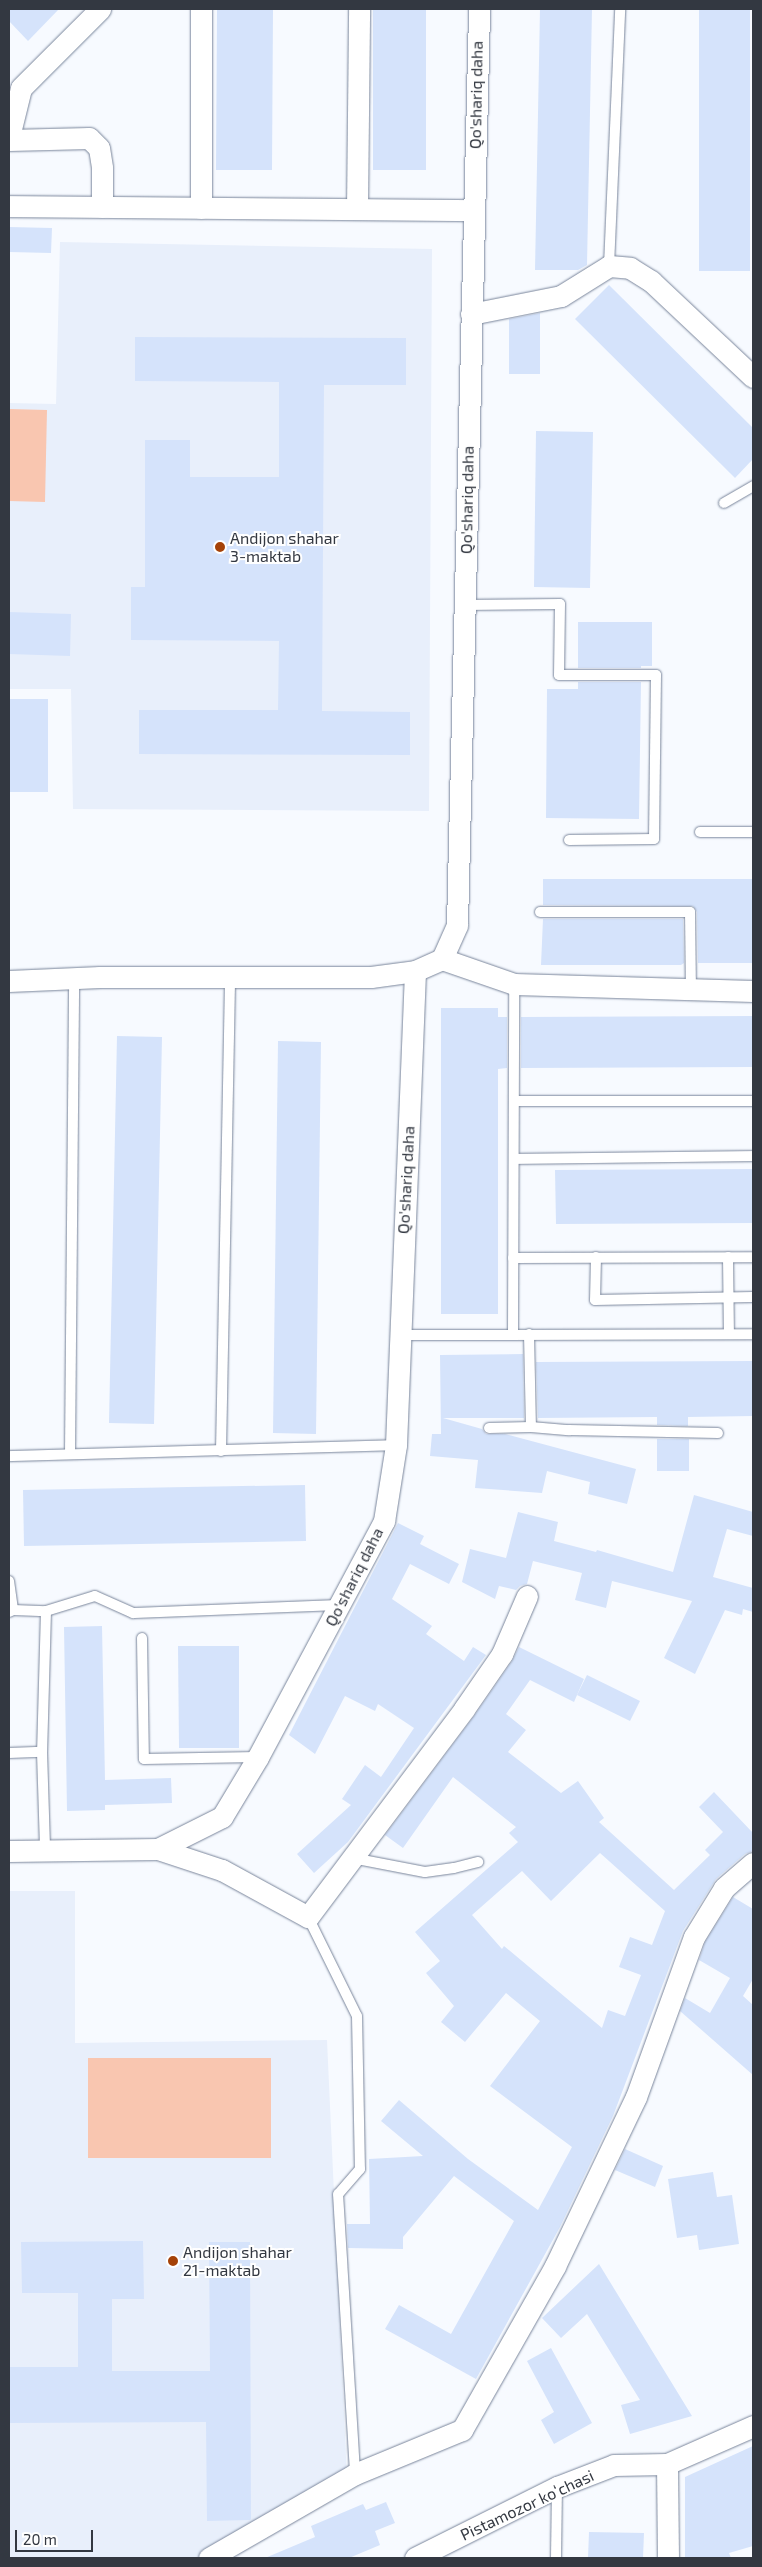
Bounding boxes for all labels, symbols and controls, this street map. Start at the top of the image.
street label: Qo'shariq daha [465,41,487,149]
street label: Qo'shariq daha [456,446,478,554]
place label: Andijon shahar 3-maktab [230,528,339,566]
marker: Andijon shahar 3-maktab [214,541,226,553]
street label: Qo'shariq daha [394,1125,418,1235]
street label: Qo'shariq daha [321,1524,387,1630]
place label: Andijon shahar 21-maktab [183,2242,292,2280]
marker: Andijon shahar 21-maktab [167,2255,179,2267]
street label: Pistamozor koʻchasi [457,2466,597,2544]
scale bar [18,2520,95,2552]
text: 20 m [23,2530,57,2548]

